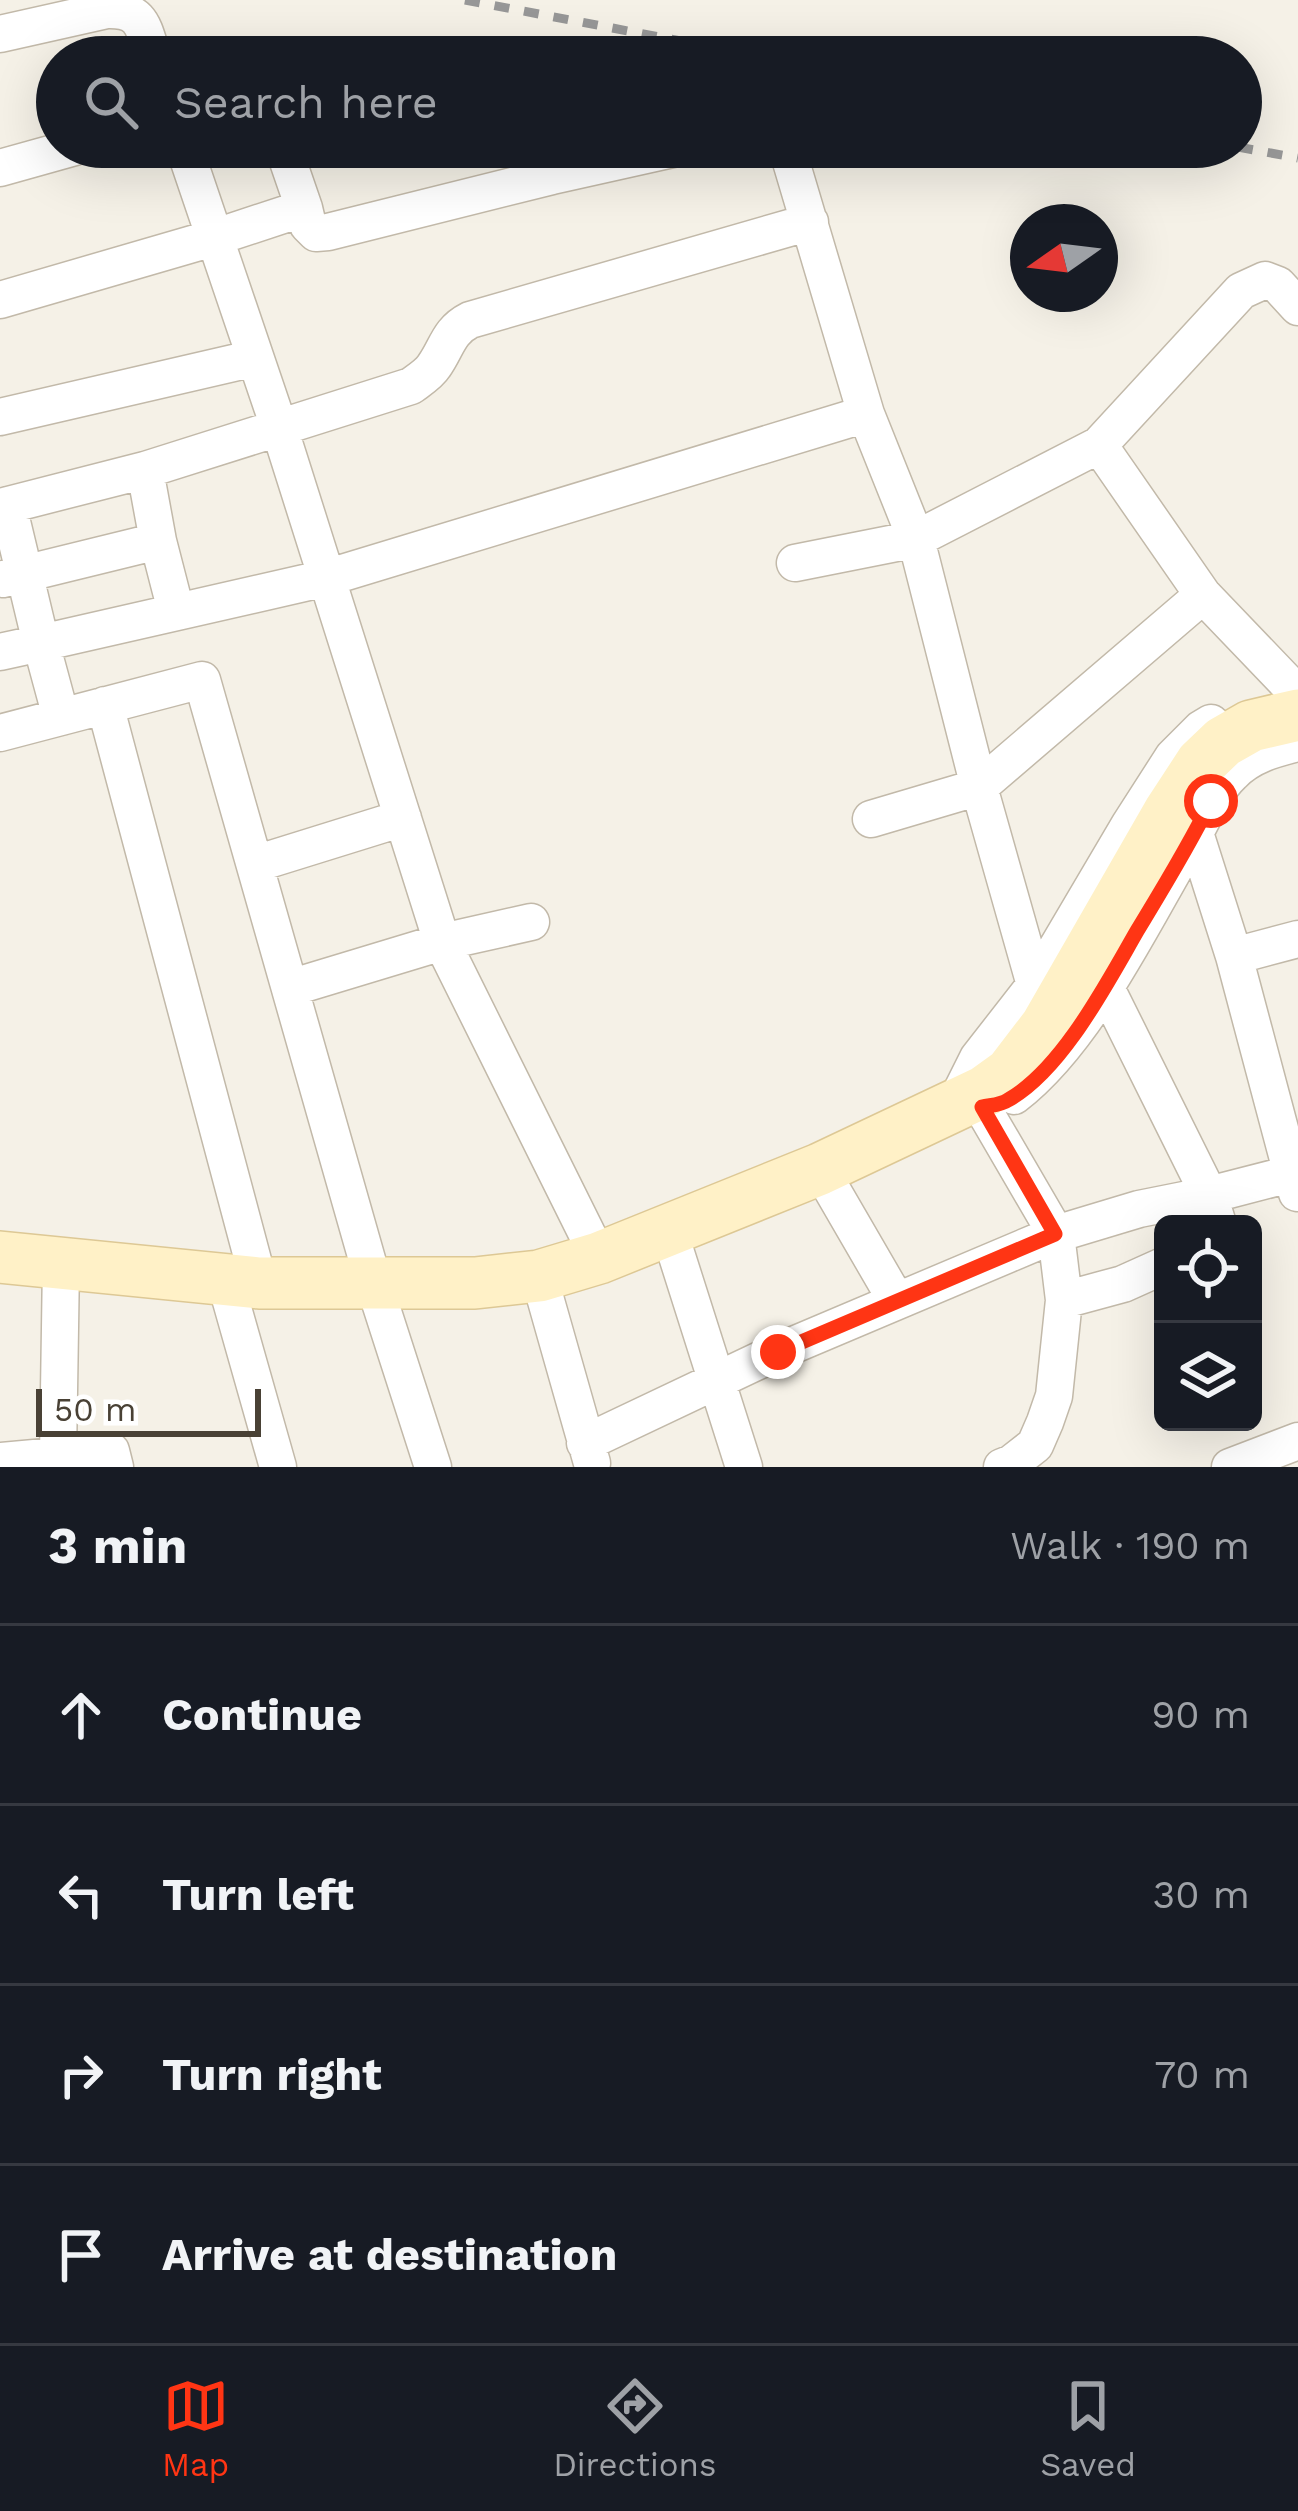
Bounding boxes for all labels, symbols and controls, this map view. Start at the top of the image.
search box [36,36,1262,168]
icon: search [78,69,144,135]
text: Search here [174,76,438,129]
north arrow [1010,204,1118,312]
route start [1184,774,1238,828]
map controls [1154,1215,1262,1431]
button: locate [1154,1215,1262,1323]
button: layers [1154,1323,1262,1431]
route end [751,1325,805,1379]
scale bar [36,1383,261,1436]
text: 50 m [54,1390,136,1429]
text: 3 min [48,1516,187,1575]
text: Walk · 190 m [1010,1523,1250,1568]
icon: ahead [48,1682,114,1748]
text: Continue [162,1688,362,1741]
text: 90 m [1151,1692,1250,1737]
icon: left [48,1862,114,1928]
text: Turn left [162,1868,354,1921]
text: 30 m [1153,1872,1250,1917]
icon: right [48,2042,114,2108]
text: Turn right [162,2048,382,2101]
text: 70 m [1154,2052,1250,2097]
icon: arrive [48,2222,114,2288]
text: Arrive at destination [162,2228,617,2281]
tab: Map [162,2373,229,2484]
tab: Directions [553,2373,716,2484]
tab: Saved [1040,2373,1136,2484]

